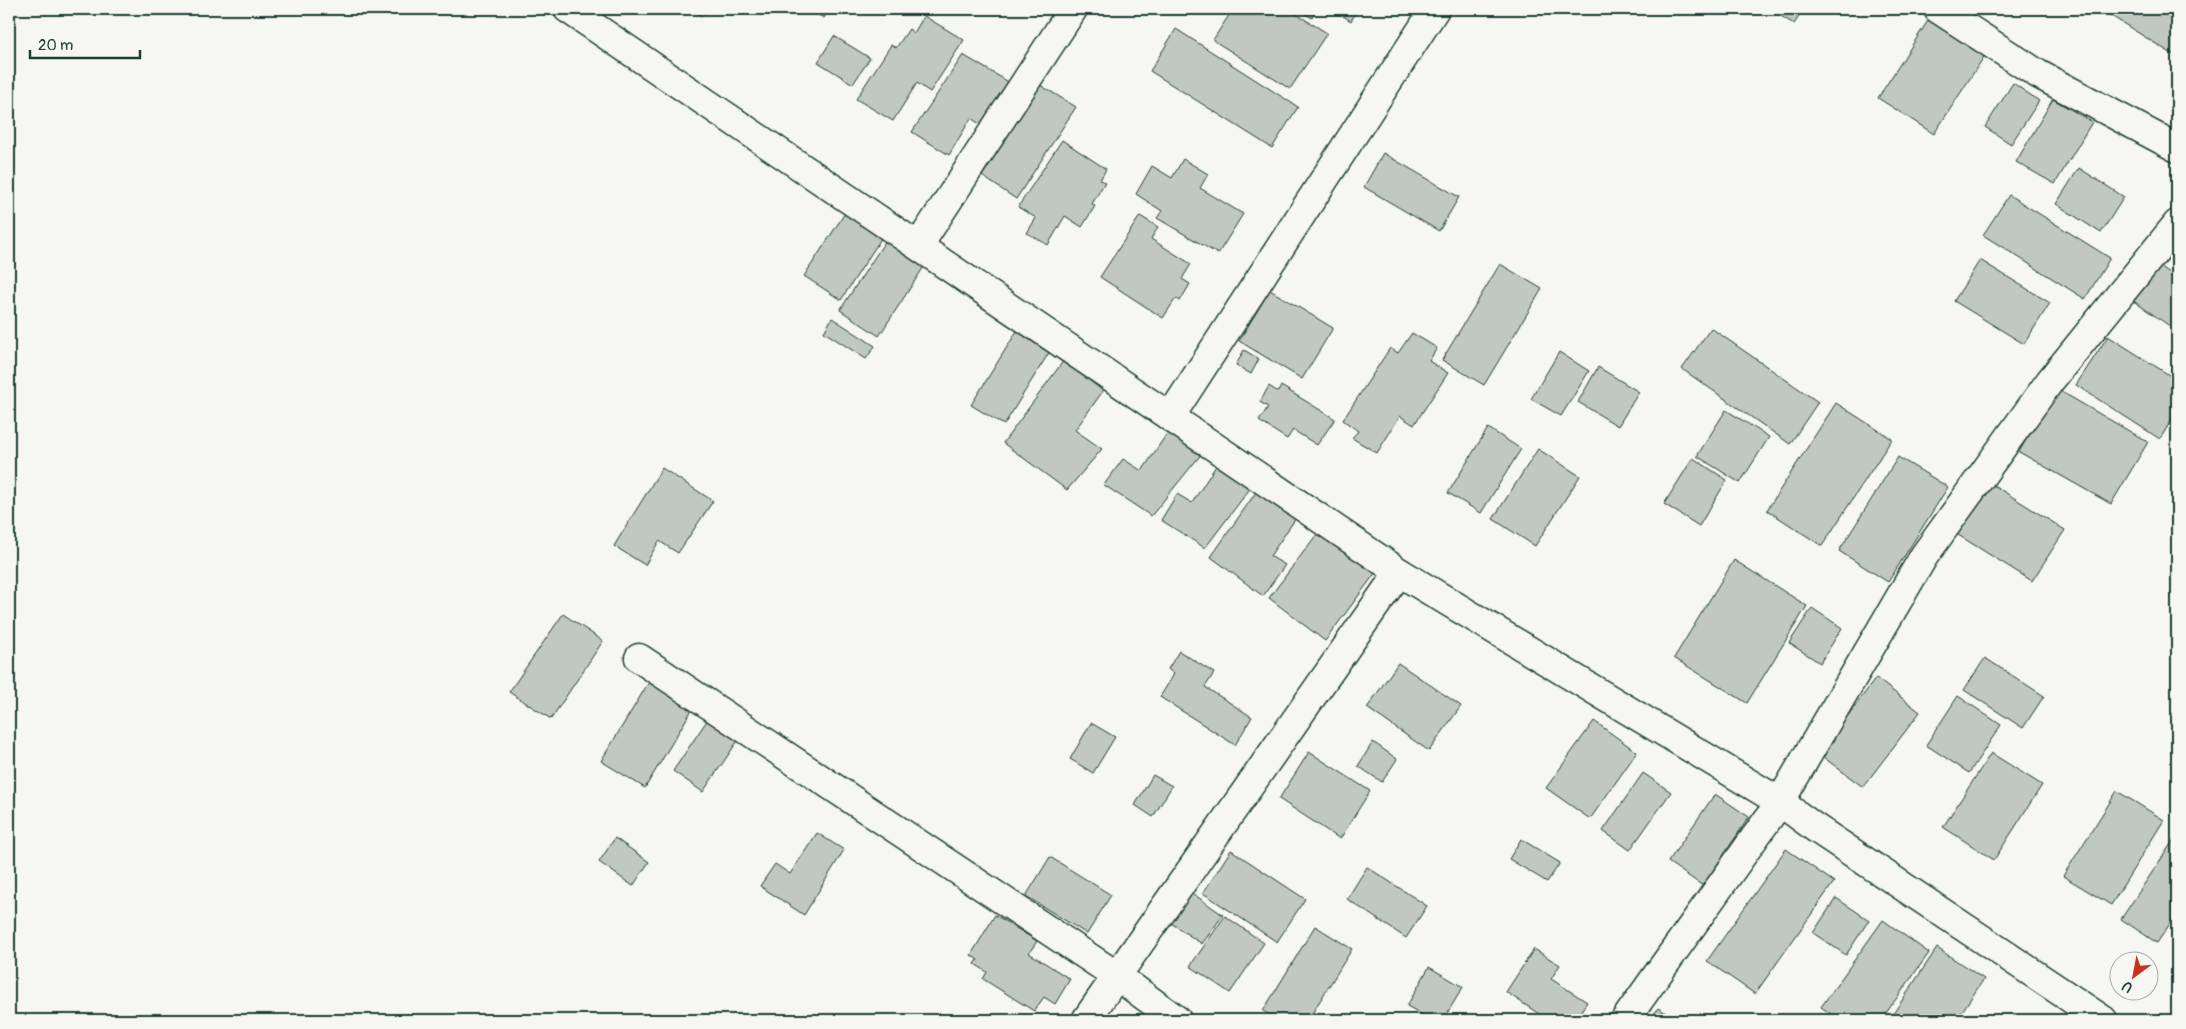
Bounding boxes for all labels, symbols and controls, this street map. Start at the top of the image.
scale bar [30,28,140,60]
text: 20 m [38,36,73,55]
north arrow [2108,952,2158,1002]
text: U [2119,977,2136,996]

